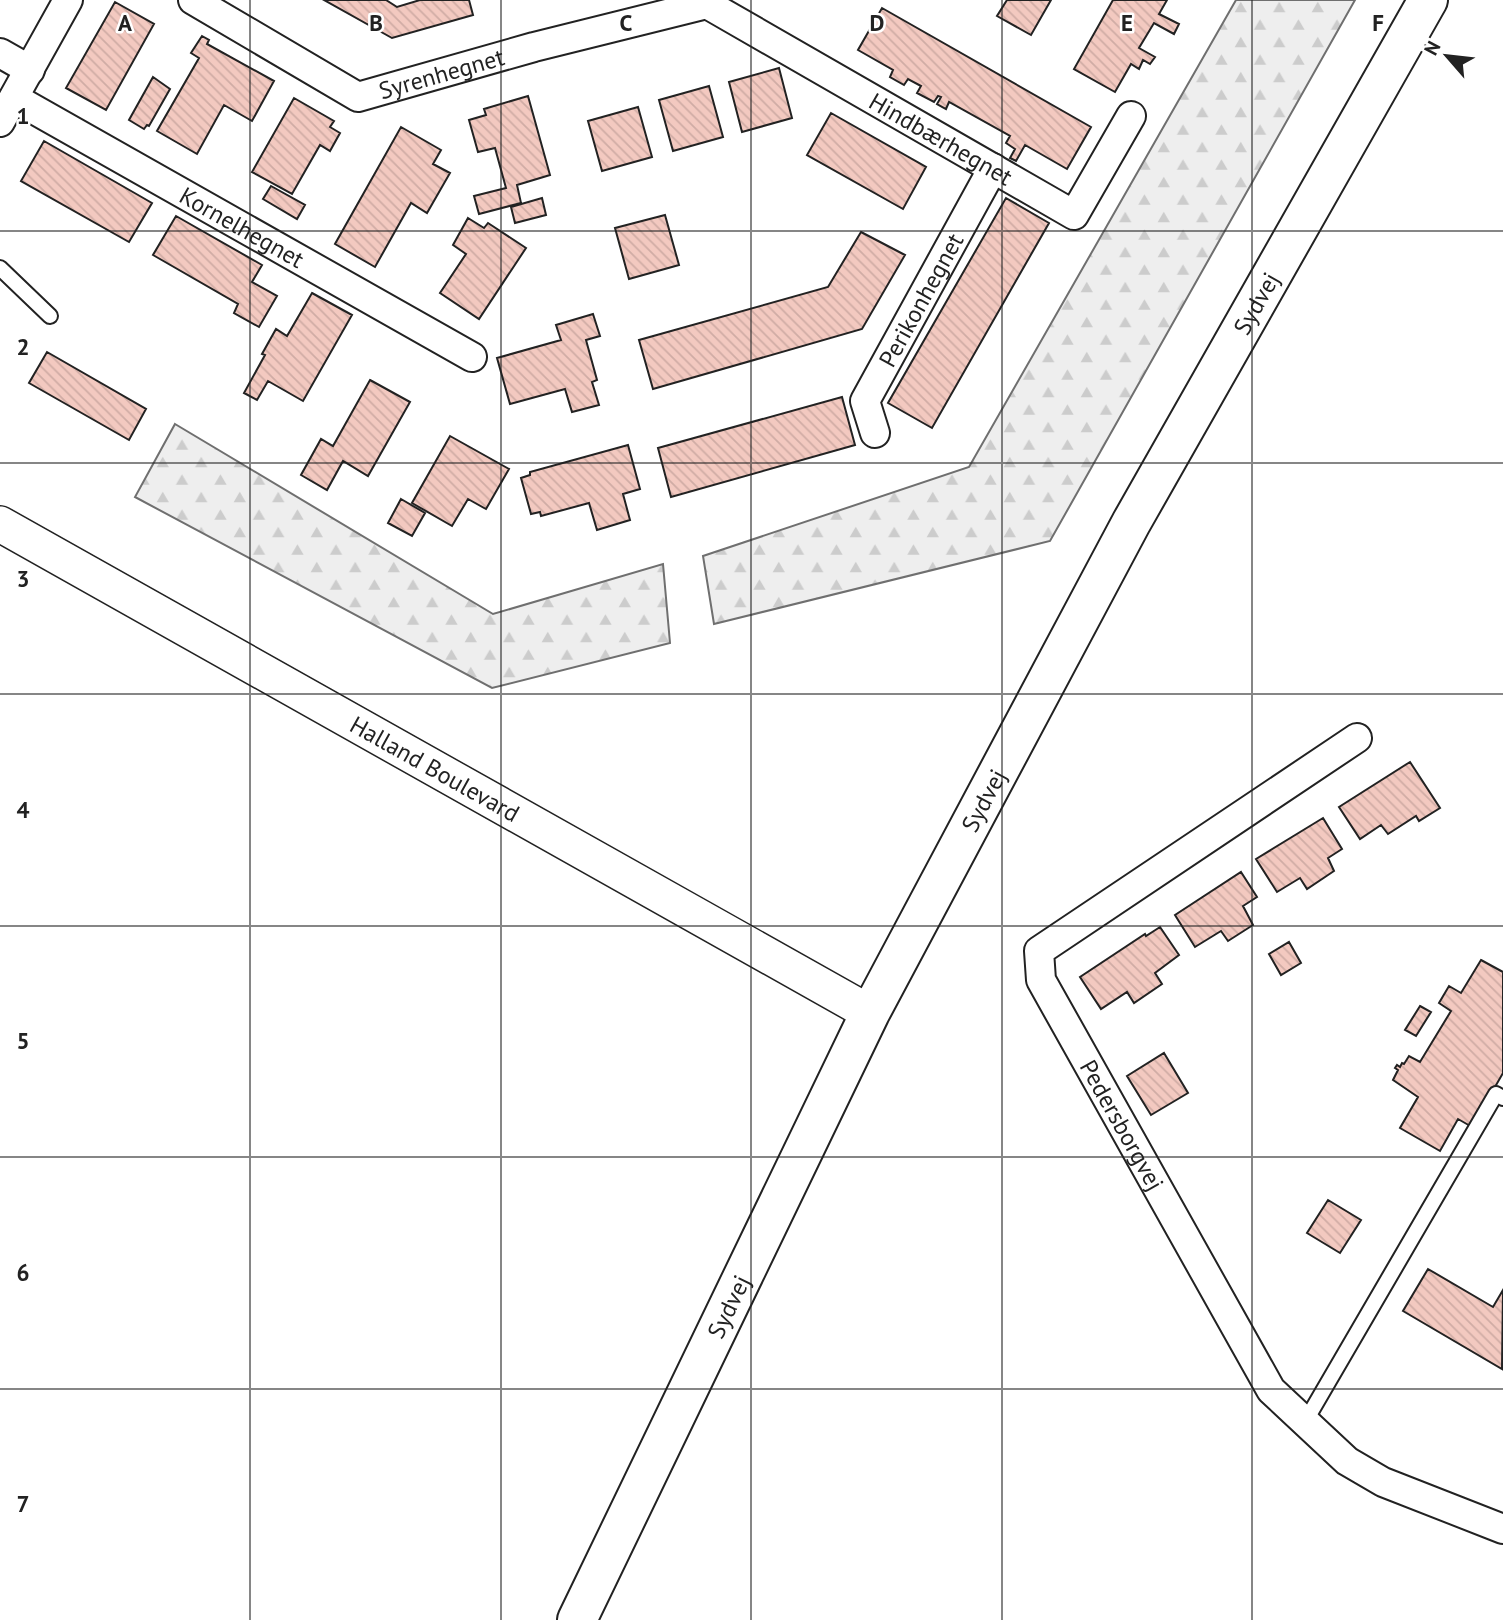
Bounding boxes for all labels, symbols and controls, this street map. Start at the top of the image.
text: A [118,8,132,37]
text: B [369,8,383,37]
text: C [620,8,633,37]
text: D [870,8,884,37]
text: E [1121,8,1133,37]
text: F [1372,8,1384,37]
north arrow [1412,21,1482,91]
text: N [1418,37,1446,59]
street label: Syrenhegnet [375,41,508,106]
street label: Hindbærhegnet [864,85,1018,192]
text: 1 [16,101,30,130]
street label: Kornelhegnet [174,179,310,275]
street label: Perikonhegnet [871,227,970,372]
street label: Sydvej [1226,266,1286,340]
text: 2 [16,332,30,361]
text: 3 [16,564,30,593]
street label: Halland Boulevard [345,709,525,828]
street label: Sydvej [954,764,1013,837]
text: 4 [16,795,30,824]
text: 5 [16,1026,30,1055]
street label: Pedersborgvej [1073,1054,1171,1196]
text: 6 [16,1258,30,1287]
street label: Sydvej [700,1270,757,1343]
text: 7 [16,1489,30,1518]

